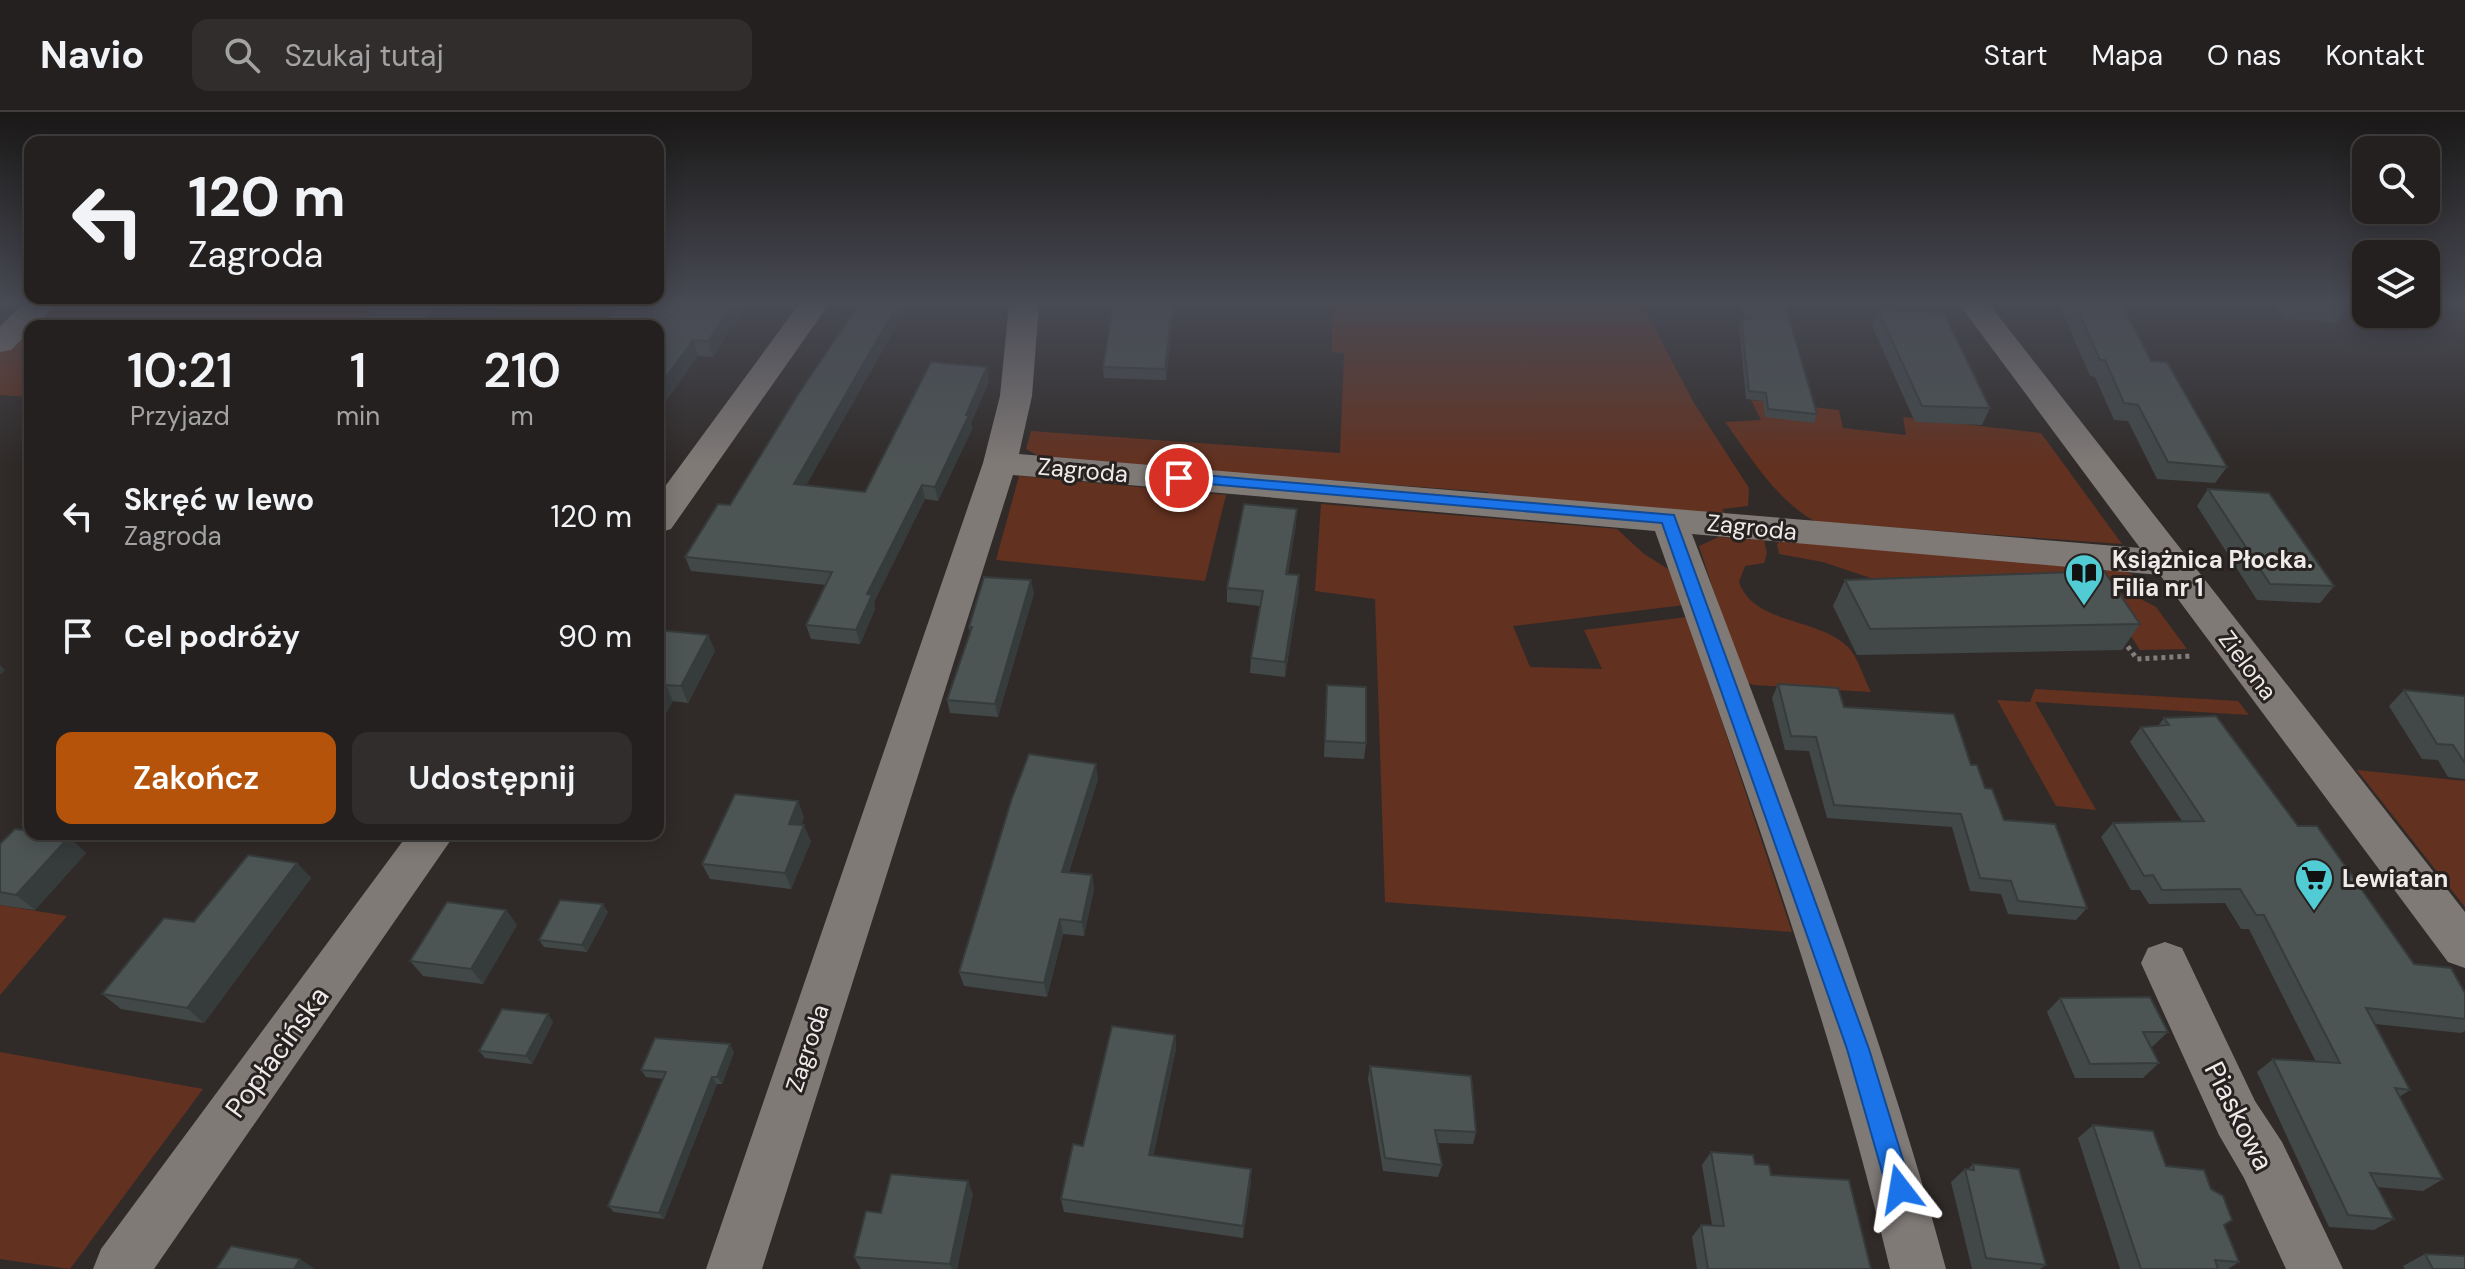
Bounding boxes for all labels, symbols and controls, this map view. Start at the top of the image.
search box [192,19,752,91]
text: Navio [40,30,144,80]
icon: search [220,33,264,77]
text: Szukaj tutaj [284,36,444,75]
text: Start [1984,37,2048,74]
text: Mapa [2092,37,2163,74]
text: O nas [2207,37,2282,74]
text: Kontakt [2326,37,2425,74]
map controls [2352,136,2440,328]
button: search [2352,136,2440,224]
text: 120 m [188,160,346,233]
icon: left [56,168,160,272]
text: Zagroda [188,231,323,278]
button: layers [2352,240,2440,328]
text: 10:21 [127,339,233,402]
text: 1 [350,339,366,402]
text: 210 [483,339,561,402]
text: Przyjazd [130,399,230,433]
text: min [336,399,380,433]
text: m [511,399,534,433]
pin [1145,444,1213,512]
street label: Zagroda [1037,451,1129,489]
icon: arrive [1157,456,1201,500]
text: Skręć w lewo [124,480,314,519]
icon: left [56,494,100,538]
text: 120 m [550,497,632,536]
street label: Zagroda [1706,507,1798,547]
text: Zagroda [124,519,222,553]
place label: Książnica Płocka. Filia nr 1 [2112,544,2313,603]
library icon: Książnica Płocka. Filia nr 1 [2063,552,2105,607]
icon: arrive [56,614,100,658]
text: Cel podróży [124,617,300,656]
text: 90 m [558,617,632,656]
street label: Zielona [2212,624,2284,706]
button: Zakończ [56,732,336,824]
button: Udostępnij [352,732,632,824]
supermarket icon: Lewiatan [2293,857,2335,912]
place label: Lewiatan [2342,863,2448,894]
street label: Popłacińska [217,979,337,1125]
street label: Zagroda [778,1000,836,1096]
street label: Piaskowa [2196,1055,2282,1177]
position arrow [1858,1147,1942,1231]

